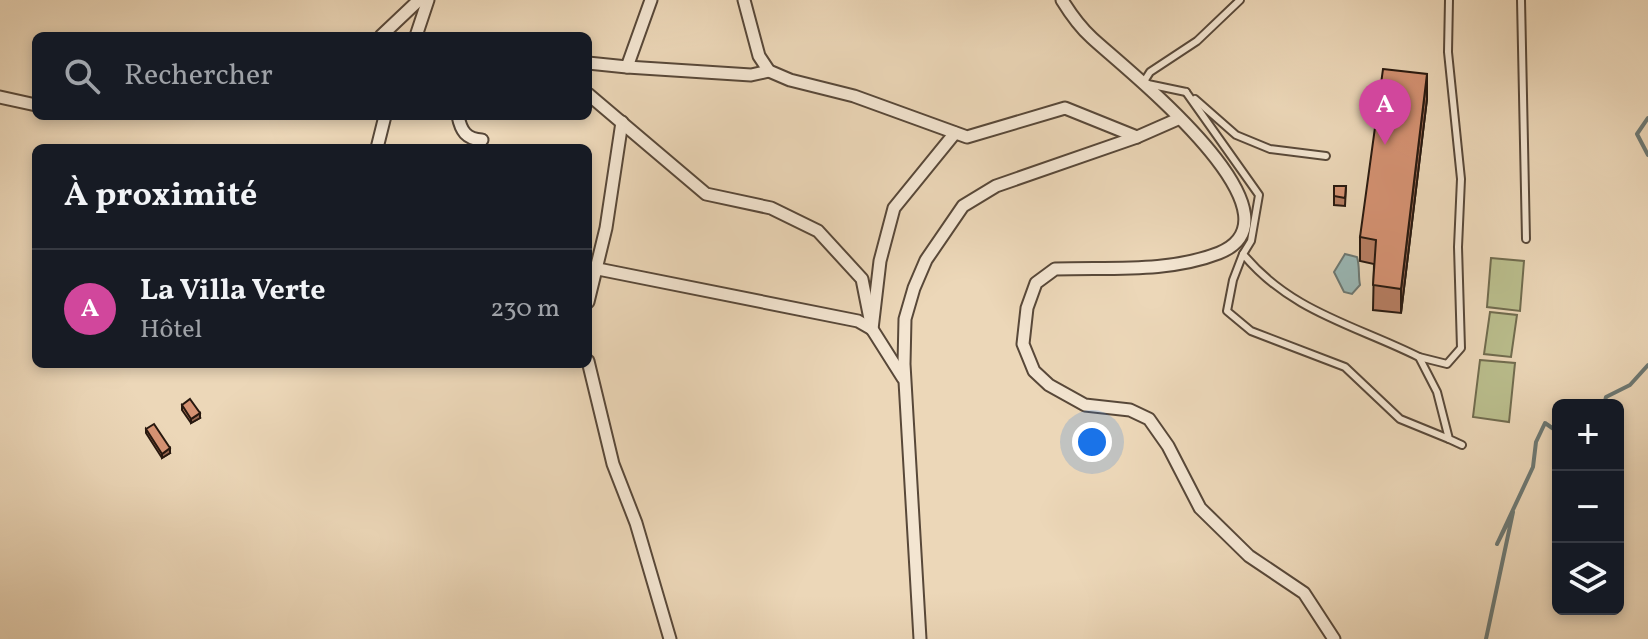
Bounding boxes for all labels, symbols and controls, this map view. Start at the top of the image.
search box [32,32,592,120]
icon: search [60,54,104,98]
text: Rechercher [124,55,273,97]
pin: A [1359,79,1411,145]
text: À proximité [64,173,257,220]
text: La Villa Verte [140,270,326,312]
text: A [81,291,99,327]
text: 230 m [490,291,560,327]
text: Hôtel [140,312,202,348]
map controls [1552,399,1624,615]
button: + [1552,399,1624,471]
your location [1072,422,1112,462]
button: − [1552,471,1624,543]
button: layers [1552,543,1624,615]

